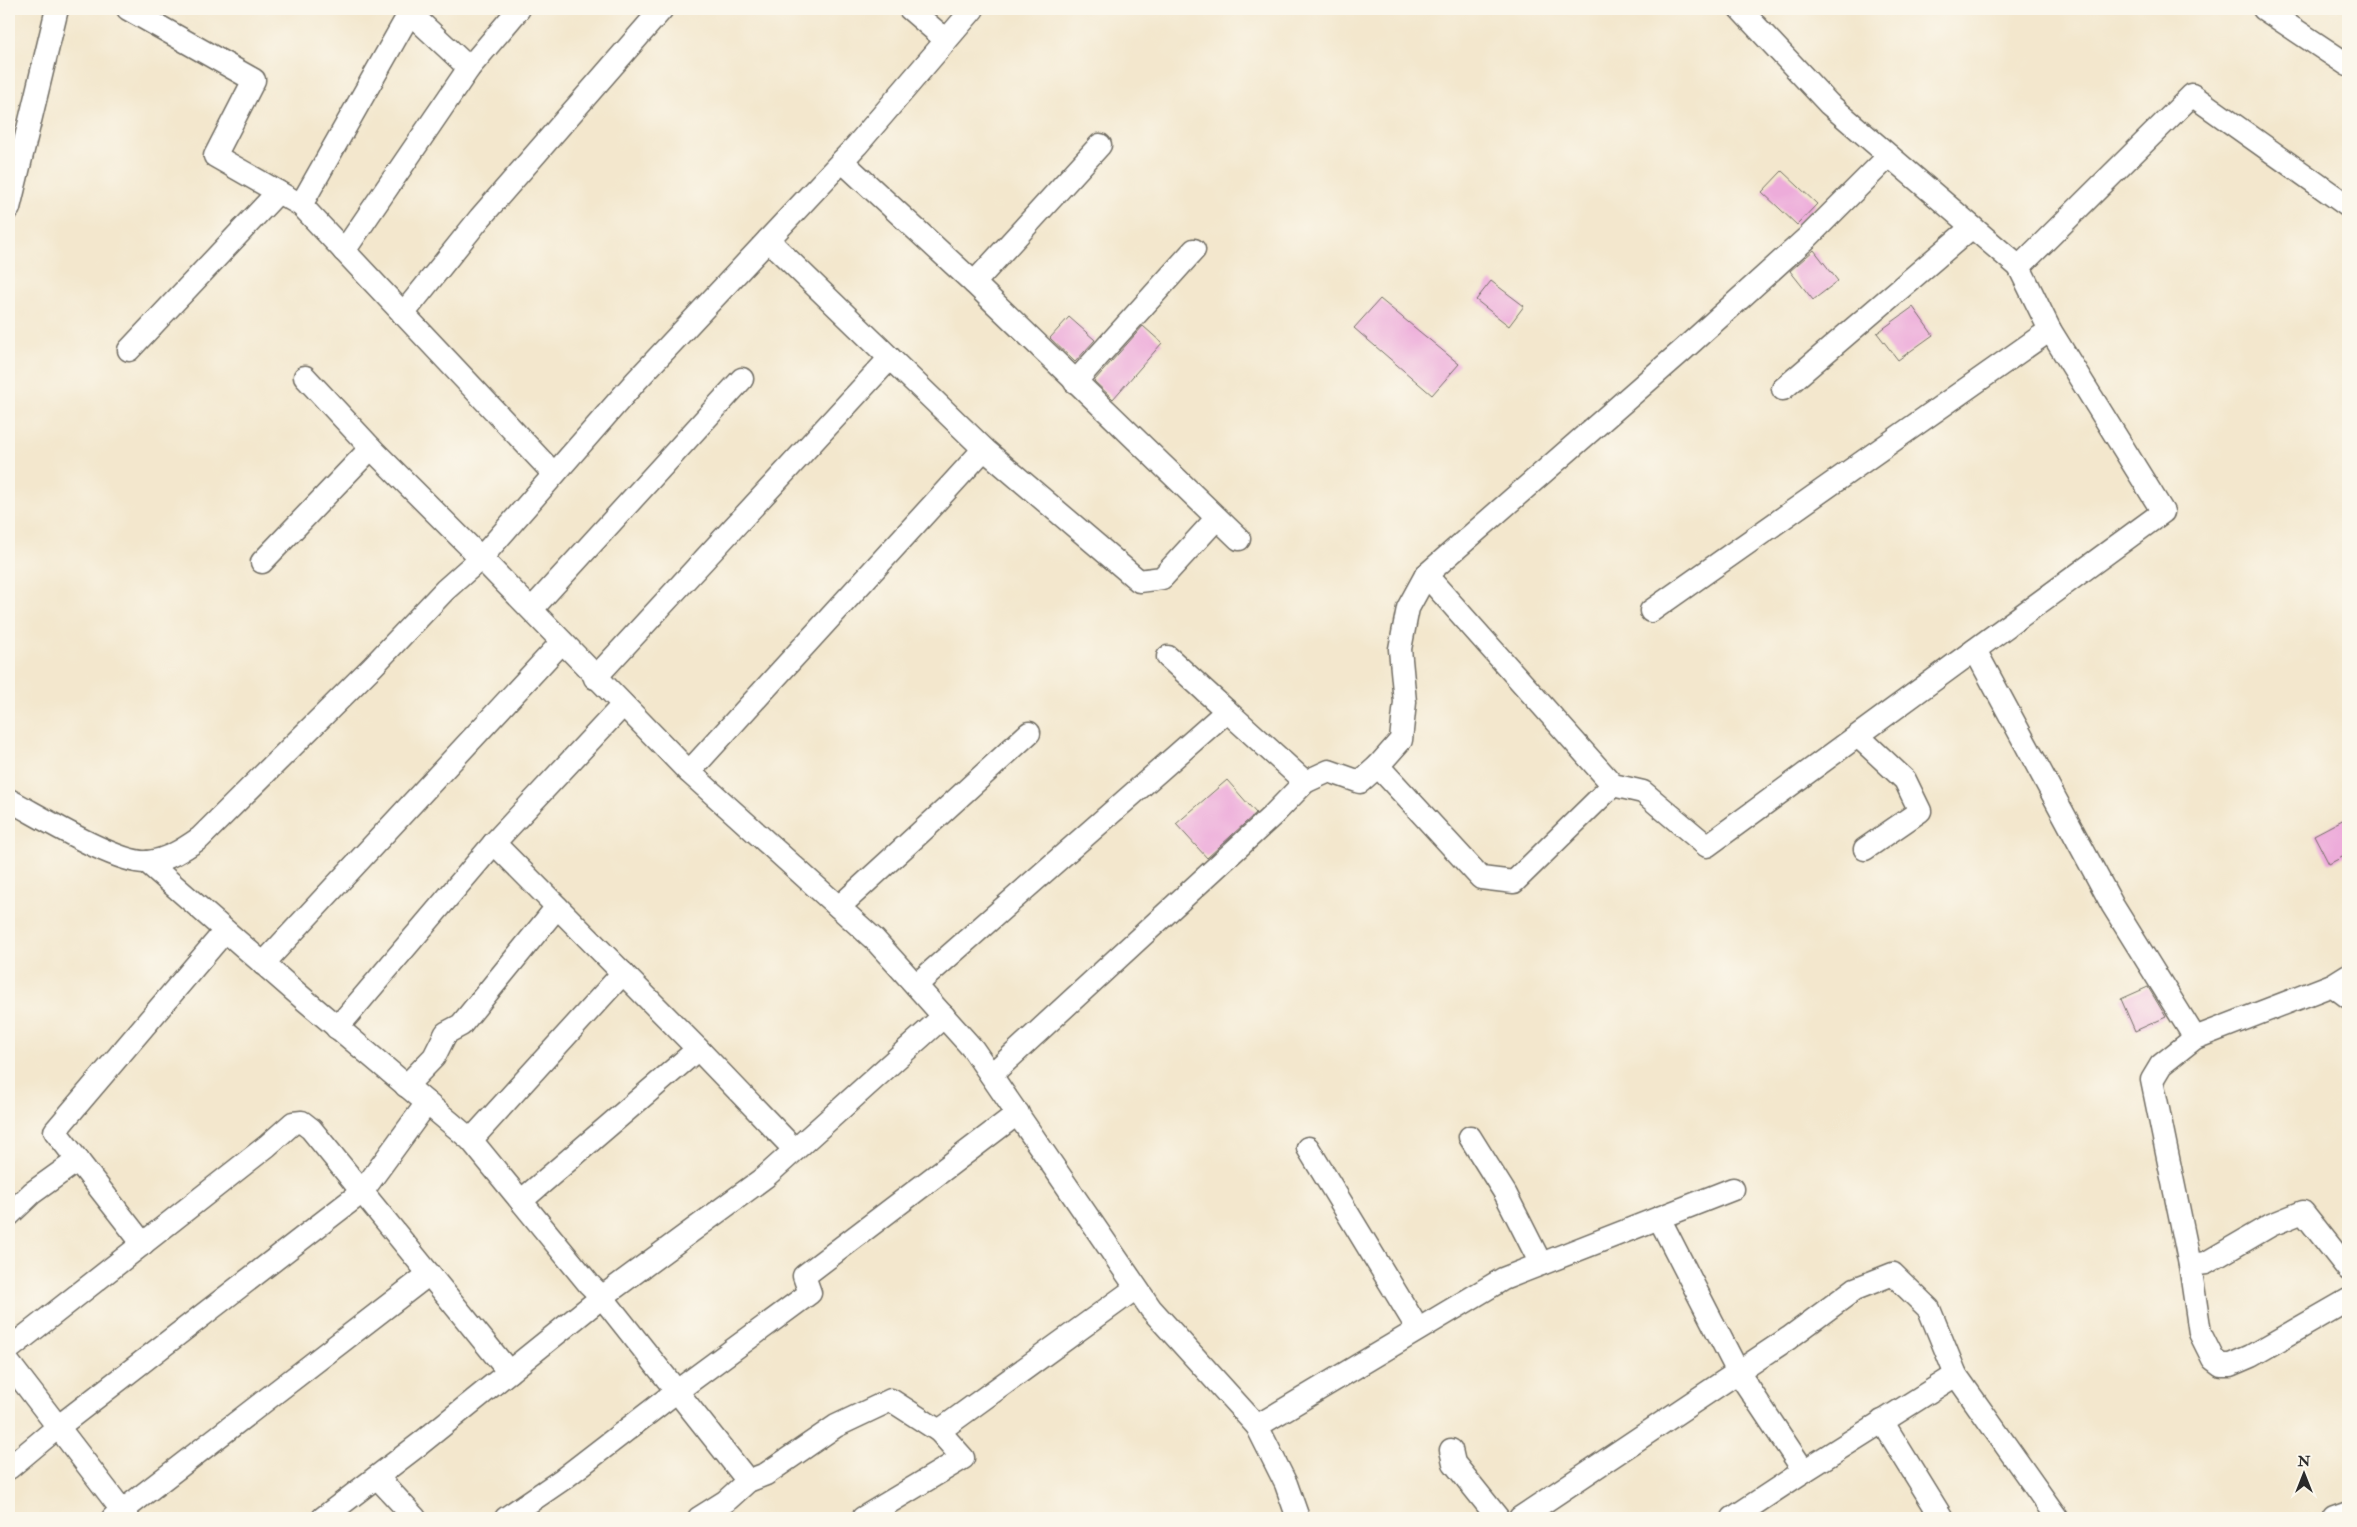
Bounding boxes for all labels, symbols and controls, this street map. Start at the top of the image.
north arrow [2280,1450,2330,1500]
text: N [2297,1453,2311,1470]

